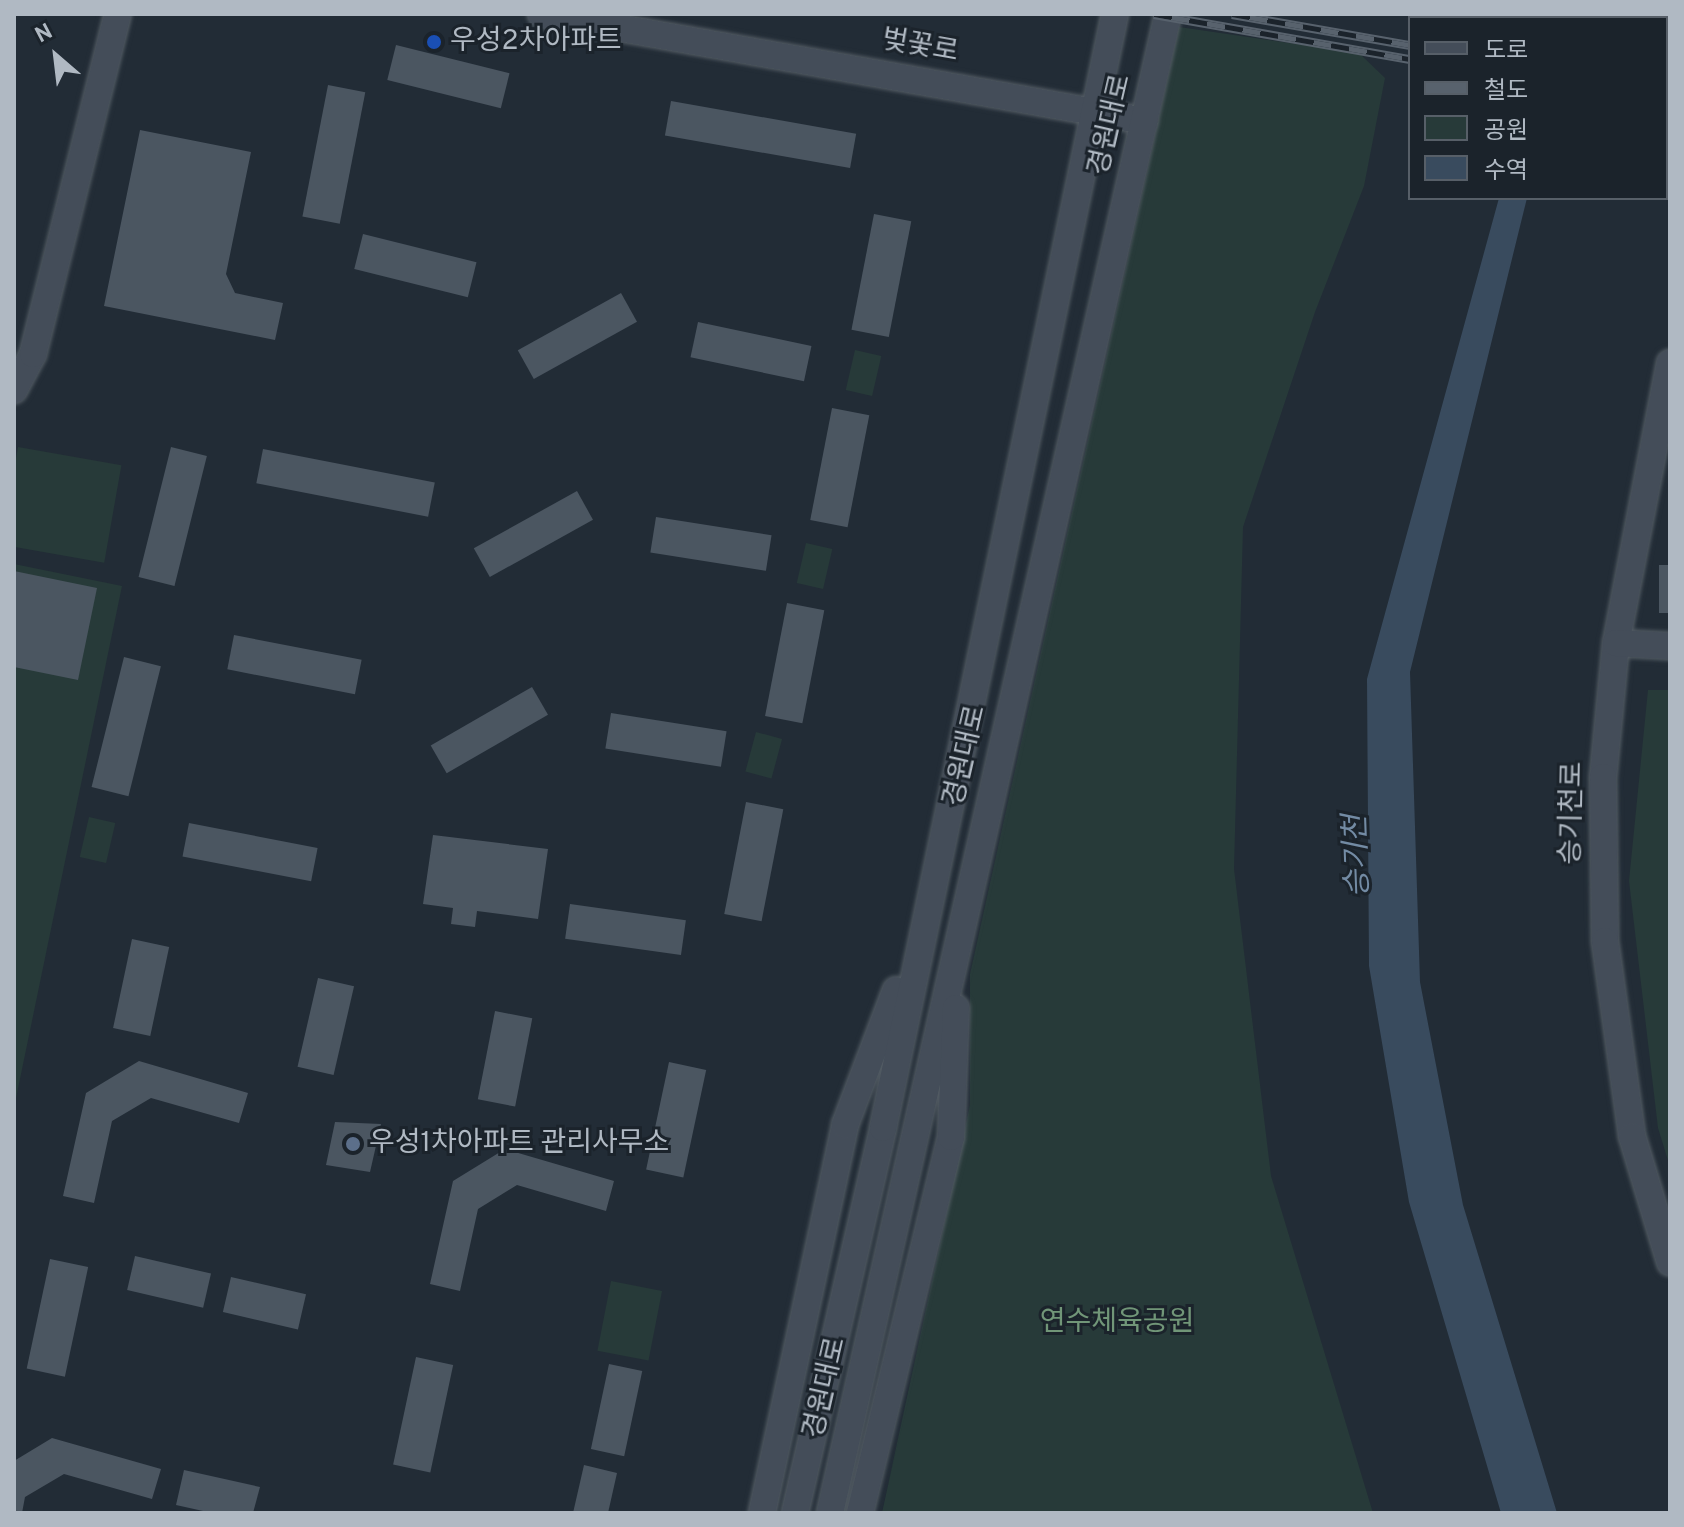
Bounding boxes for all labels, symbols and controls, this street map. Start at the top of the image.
north arrow [16,16,96,96]
legend [1408,16,1668,200]
text: N [31,19,58,50]
street label: 벚꽃로 [879,24,961,70]
place label: 우성2차아파트 [450,25,622,59]
marker: 우성2차아파트 [425,33,443,51]
text: 도로 [1484,37,1528,67]
street label: 경원대로 [1083,71,1139,179]
text: 철도 [1484,77,1528,107]
text: 공원 [1484,117,1528,147]
text: 수역 [1484,157,1528,187]
street label: 경원대로 [938,702,994,810]
street label: 승기천로 [1555,761,1591,865]
water label: 승기천 [1340,814,1378,898]
place label: 우성1차아파트 관리사무소 [369,1127,669,1161]
marker: 우성1차아파트 관리사무소 [344,1135,362,1153]
park label: 연수체육공원 [1040,1306,1194,1340]
street label: 경원대로 [798,1334,854,1442]

